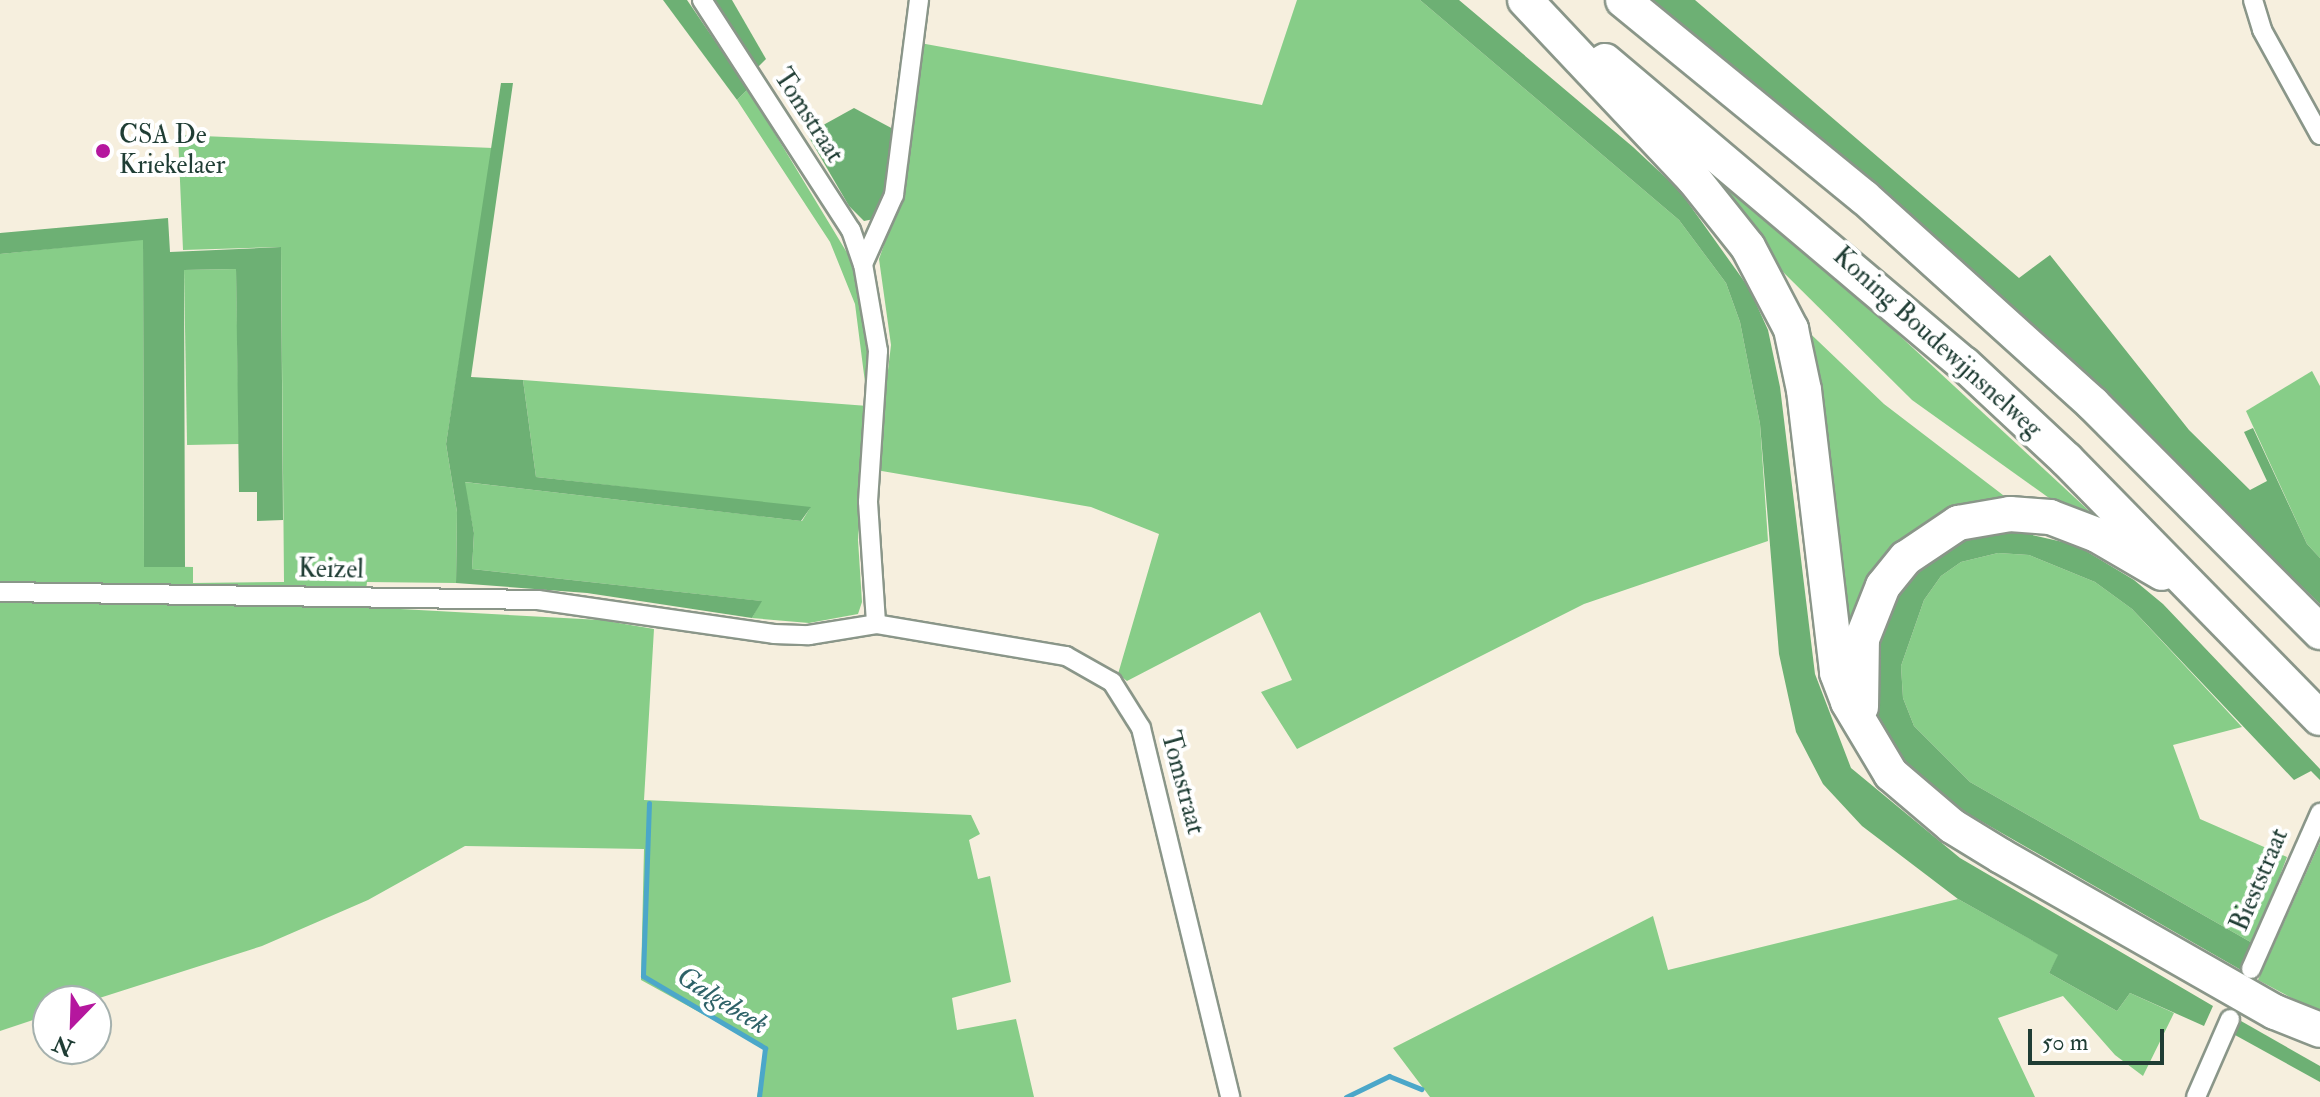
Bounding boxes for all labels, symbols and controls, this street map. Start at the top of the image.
street label: Tomstraat [766,63,850,169]
place label: CSA De Kriekelaer [119,120,225,182]
marker: CSA De Kriekelaer [94,142,112,160]
street label: Koning Boudewijnsnelweg [1826,241,2048,445]
street label: Keizel [298,554,364,586]
street label: Tomstraat [1153,728,1211,838]
street label: Bieststraat [2224,824,2296,936]
water label: Galgebeek [670,960,774,1042]
north arrow [32,985,112,1065]
scale bar [2032,1013,2168,1063]
text: 50 m [2042,1027,2088,1058]
text: N [49,1029,78,1062]

